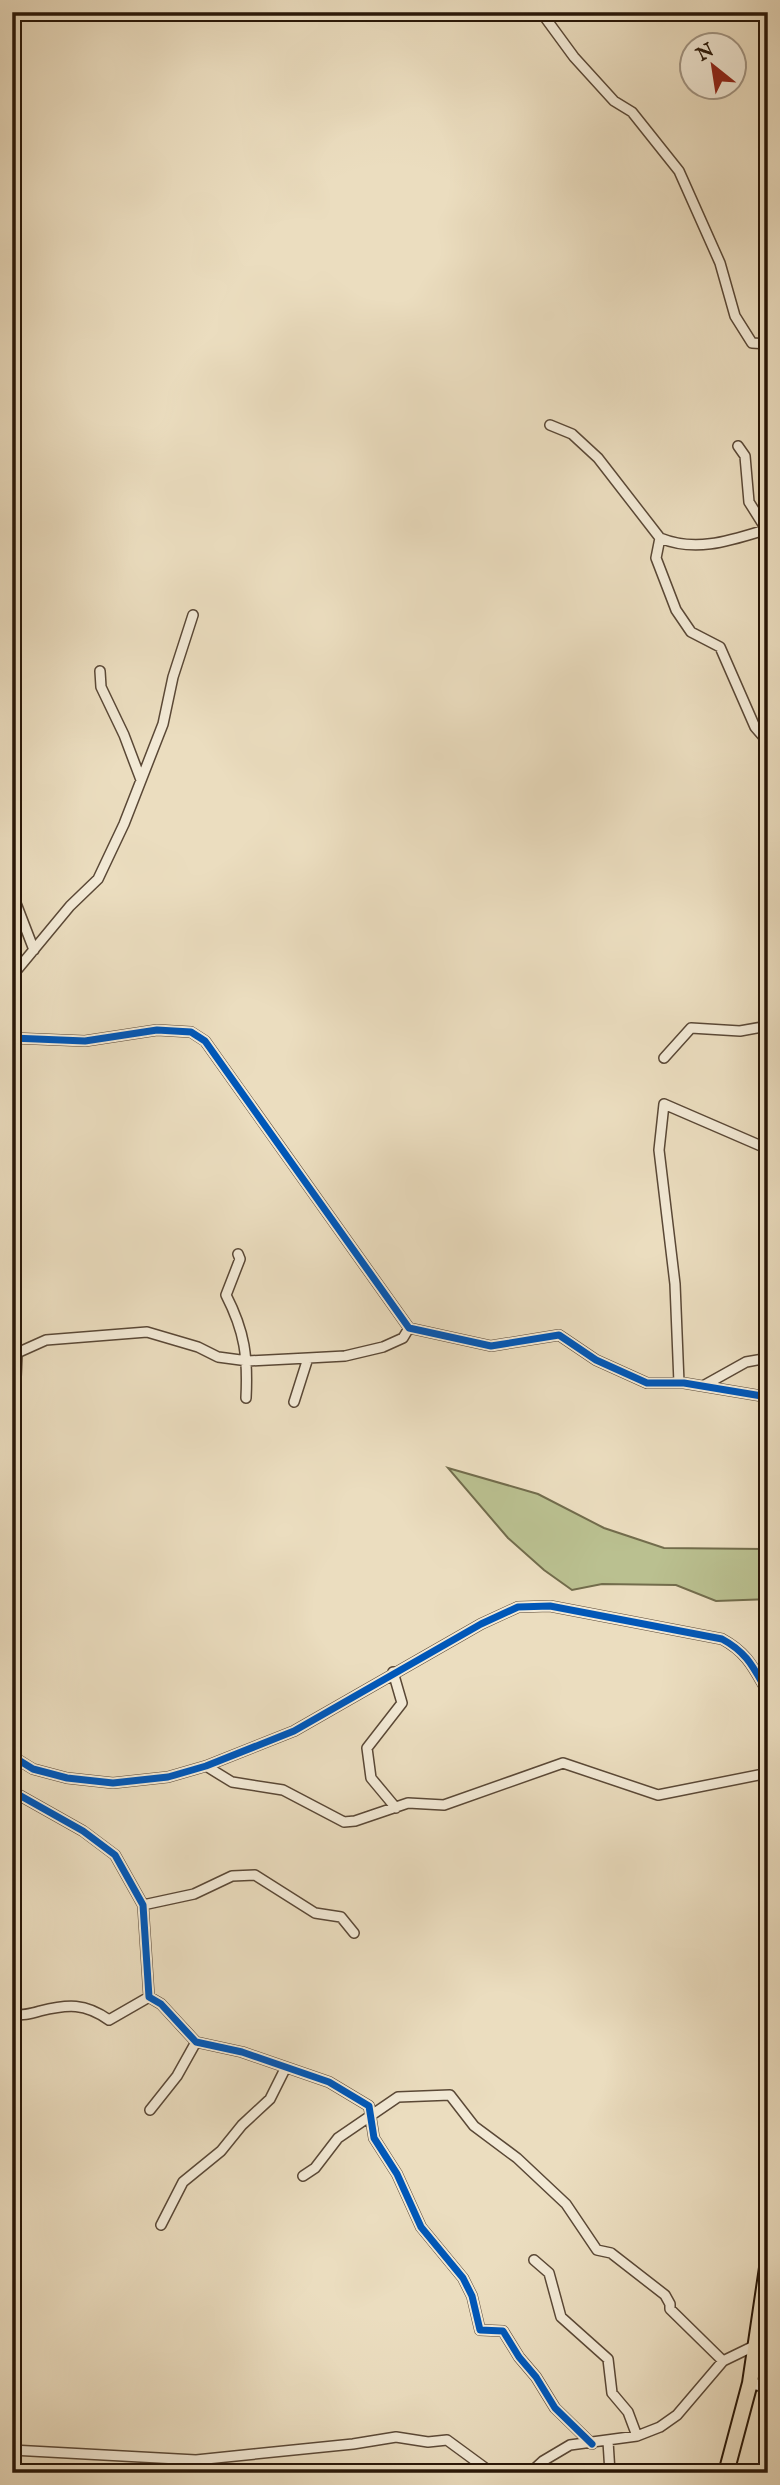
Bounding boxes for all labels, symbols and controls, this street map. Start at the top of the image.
north arrow [678,32,748,102]
text: N [692,38,719,68]

